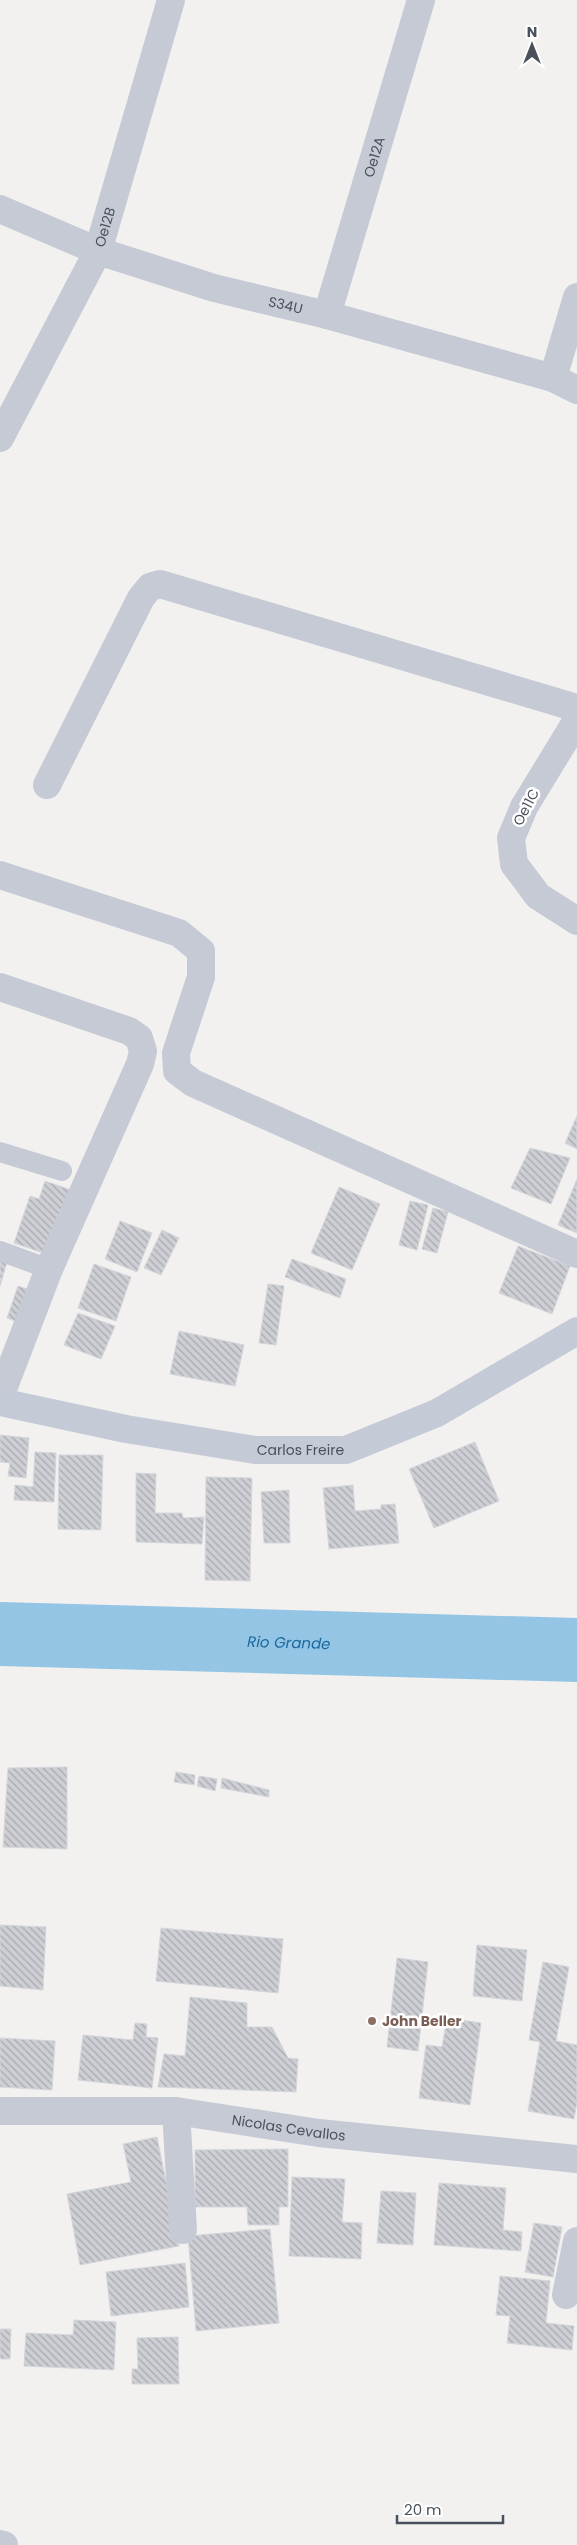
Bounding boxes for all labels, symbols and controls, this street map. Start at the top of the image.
north arrow [507,20,557,70]
text: N [527,22,537,42]
street label: Oe12A [359,134,390,180]
street label: Oe12B [90,205,120,250]
street label: S34U [266,291,305,319]
street label: Oe11C [508,785,544,829]
street label: Carlos Freire [257,1440,344,1460]
water label: Rio Grande [247,1630,331,1654]
place label: John Beller [382,2011,462,2031]
marker: John Beller [366,2015,378,2027]
street label: Nicolas Cevallos [230,2110,347,2146]
scale bar [397,2492,503,2524]
text: 20 m [404,2499,442,2520]

